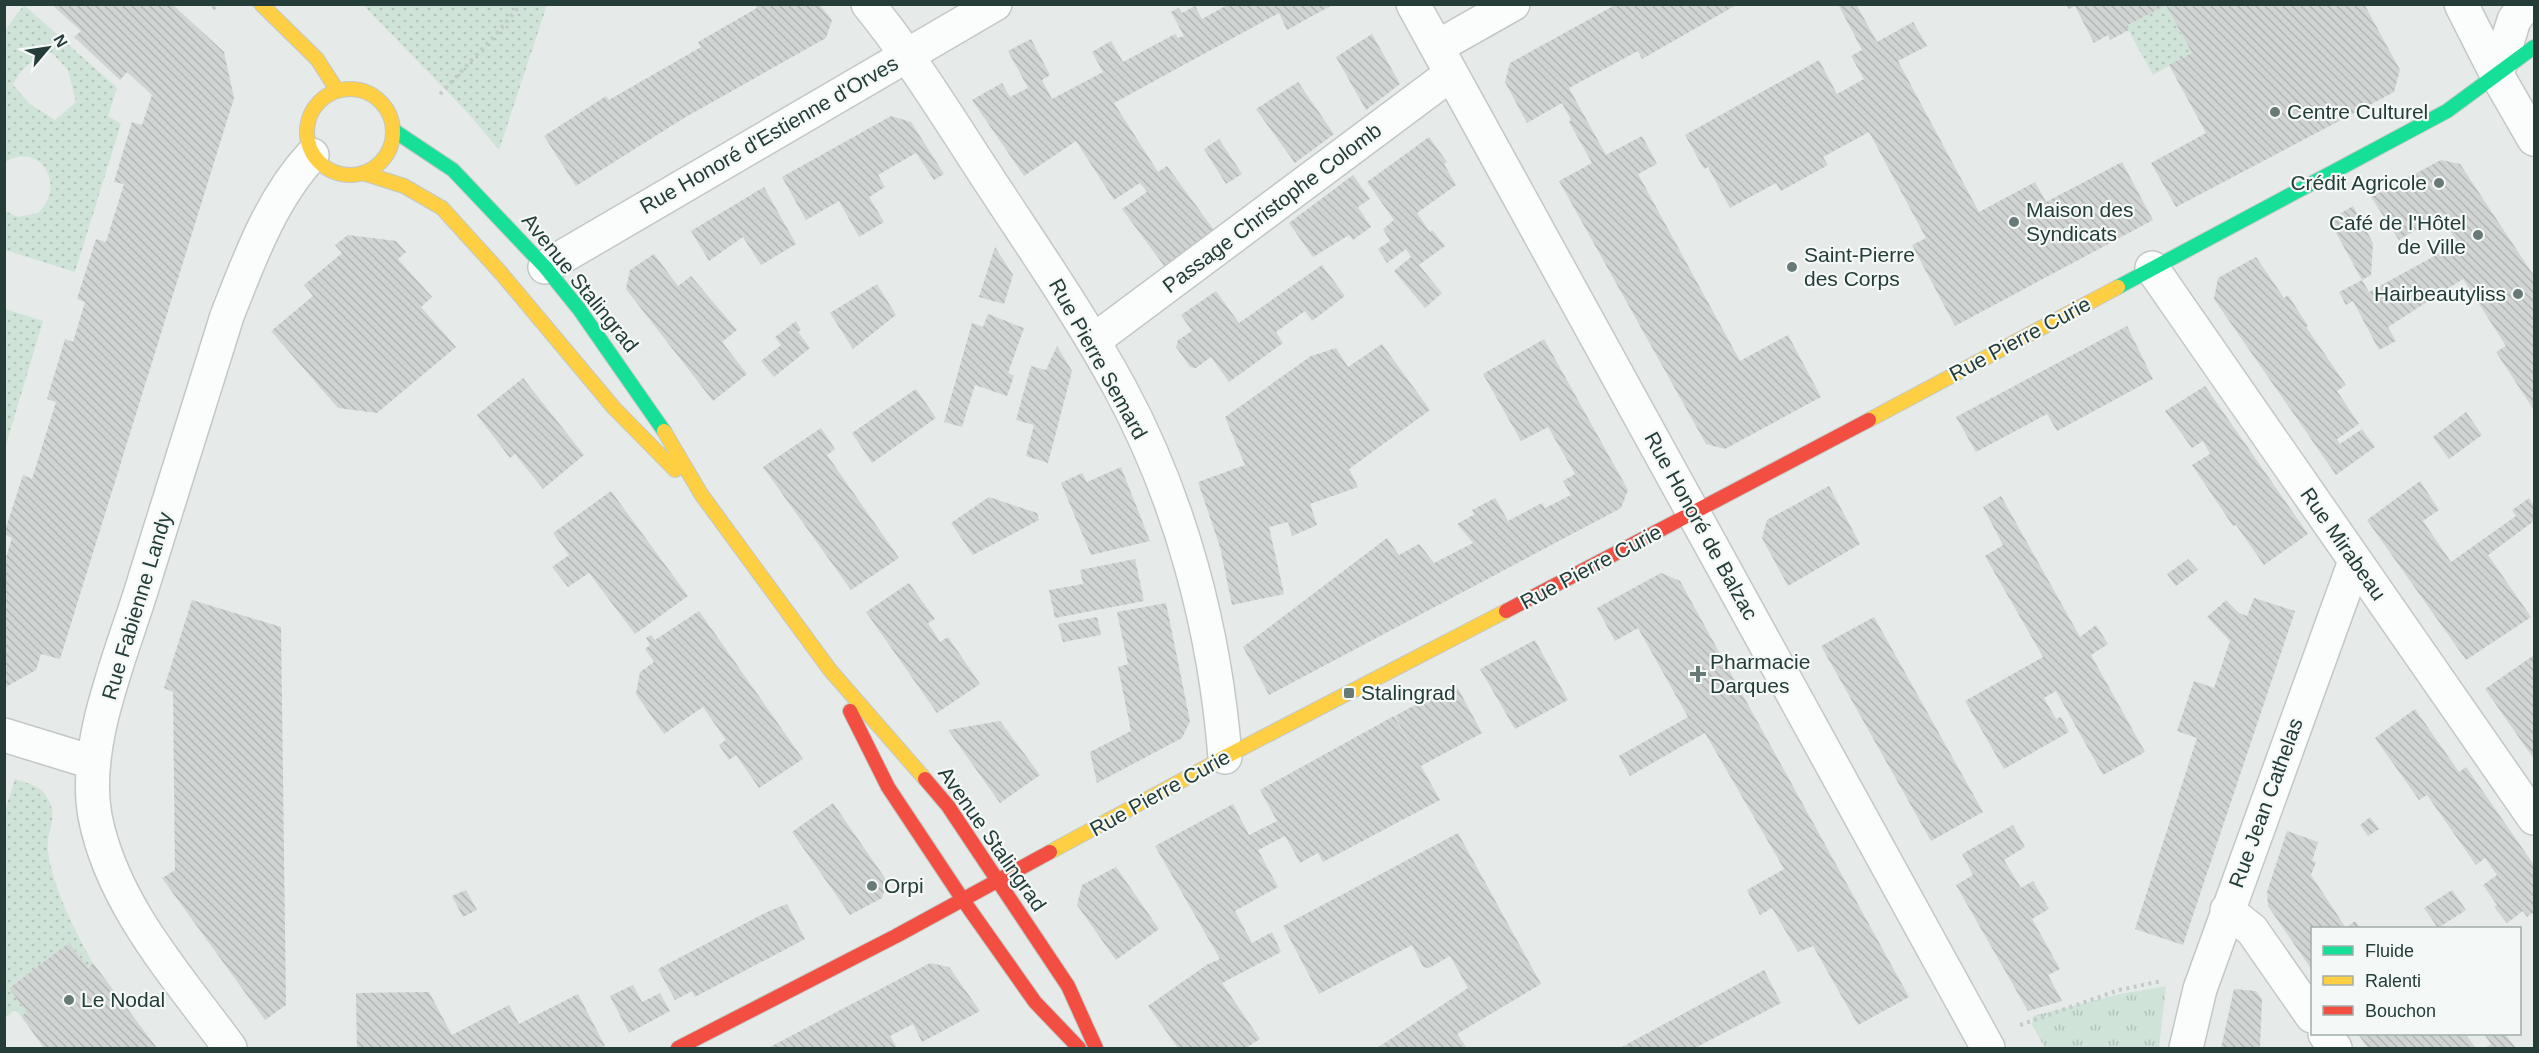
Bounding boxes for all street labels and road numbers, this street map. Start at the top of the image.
street label: Rue Honoré d'Estienne d'Orves [636,51,902,218]
street label: Passage Christophe Colomb [1158,118,1385,297]
street label: Avenue Stalingrad [518,209,643,356]
street label: Rue Pierre Semard [1045,275,1152,443]
street label: Rue Pierre Curie [1945,292,2094,385]
street label: Rue Honoré de Balzac [1640,428,1763,624]
street label: Rue Mirabeau [2296,483,2391,604]
street label: Rue Fabienne Landy [97,509,176,702]
street label: Rue Pierre Curie [1516,520,1665,613]
street label: Rue Jean Cathelas [2224,715,2307,891]
street label: Rue Pierre Curie [1086,745,1234,841]
street label: Avenue Stalingrad [934,762,1051,915]

